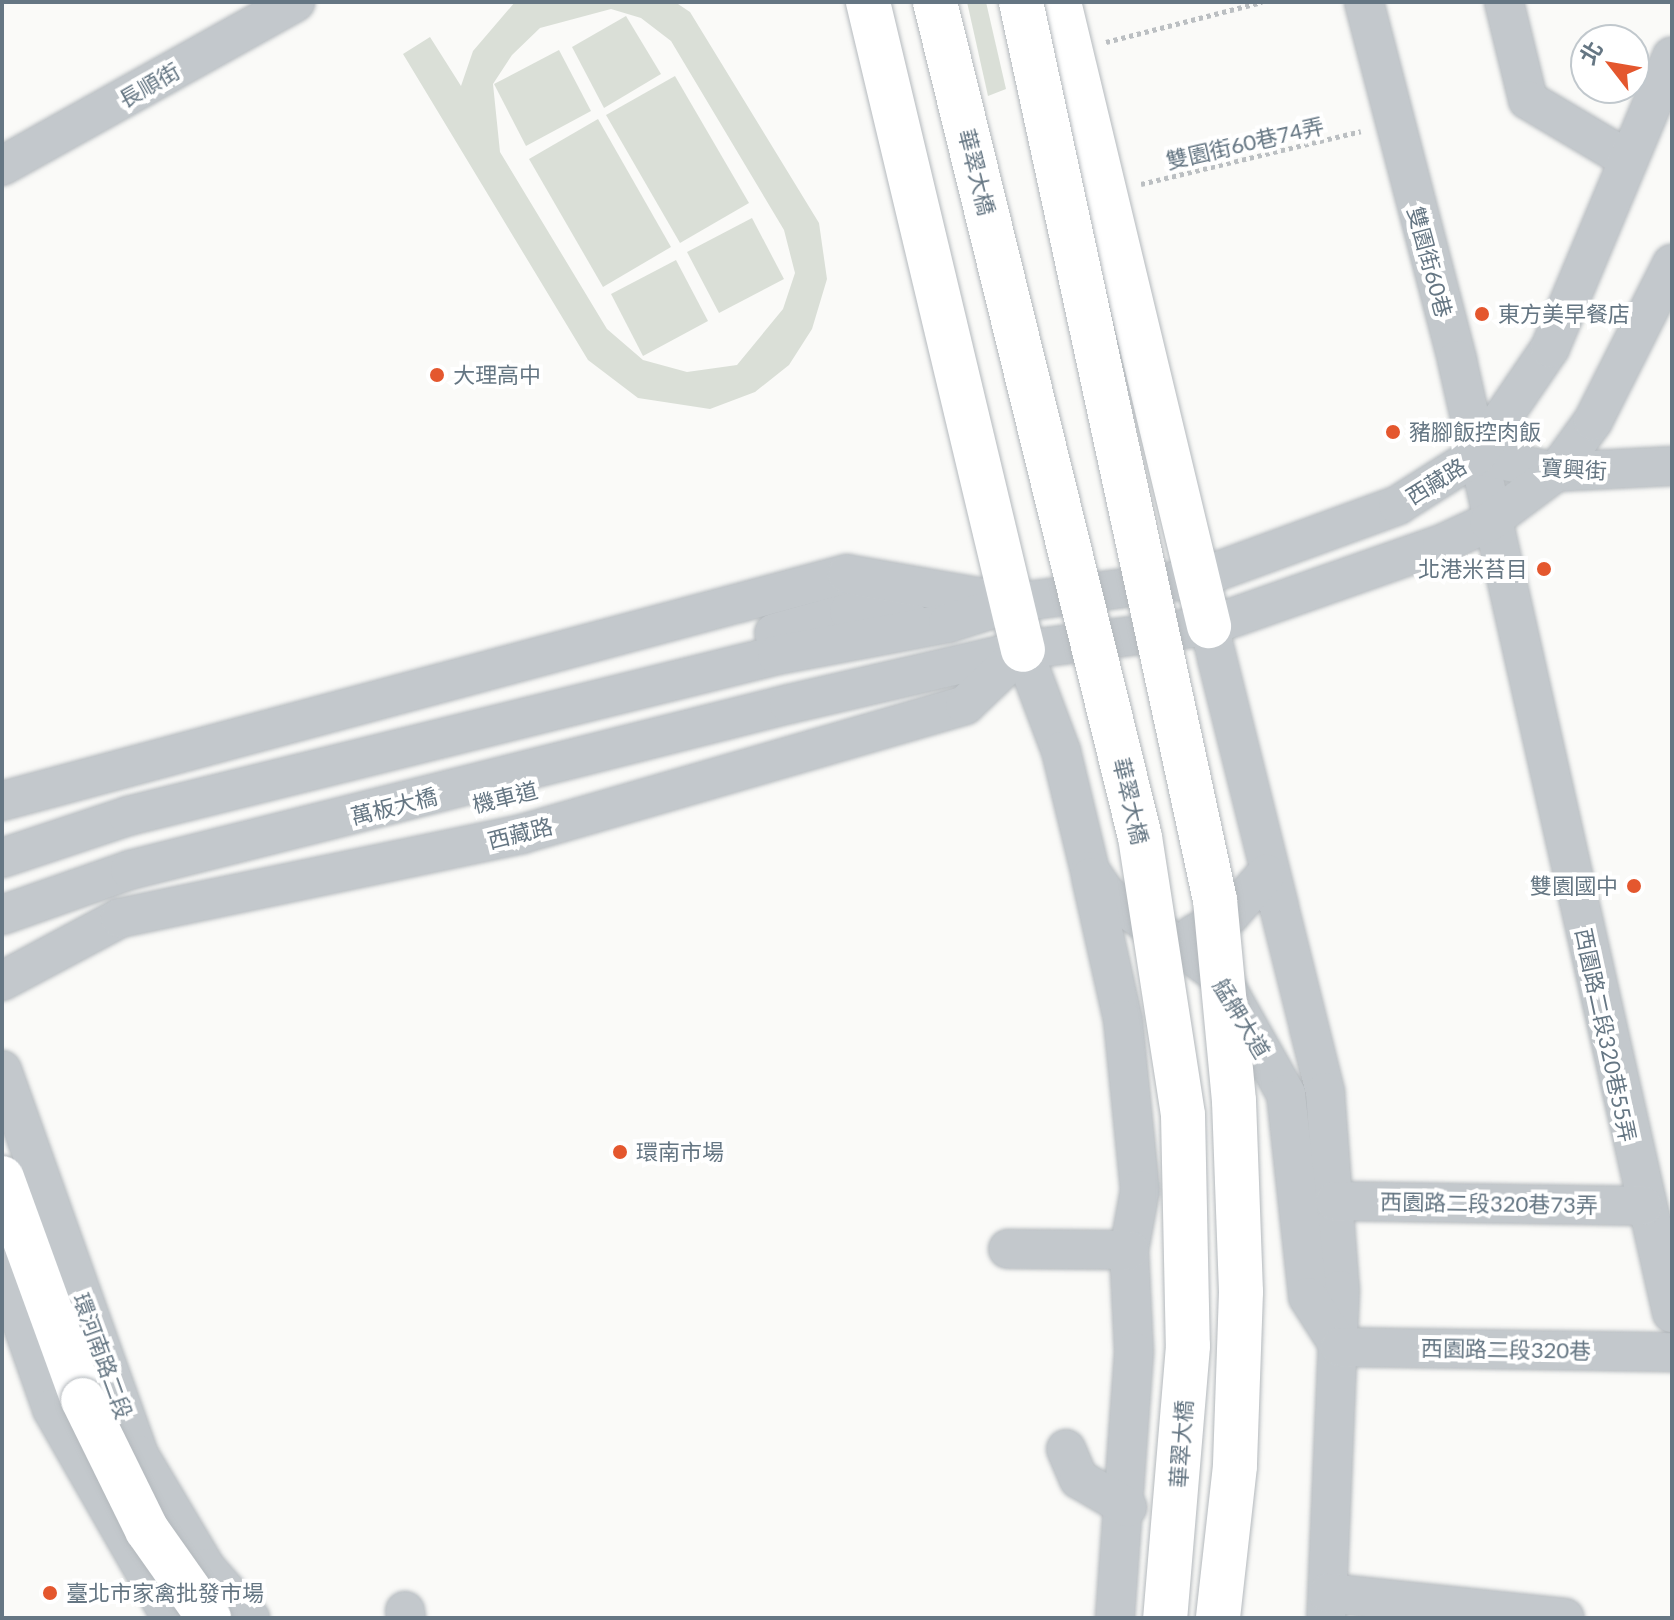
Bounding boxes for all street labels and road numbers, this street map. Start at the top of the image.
street label: 長順街 [114,57,184,113]
street label: 雙園街60巷74弄 [1164,112,1326,174]
street label: 華翠大橋 [954,126,1000,218]
street label: 雙園街60巷 [1403,204,1457,320]
street label: 西藏路 [1401,452,1471,510]
street label: 寶興街 [1540,454,1608,484]
street label: 華翠大橋 [1108,755,1154,847]
street label: 機車道 [470,776,540,818]
street label: 萬板大橋 [348,783,440,829]
street label: 西藏路 [485,812,555,854]
street label: 西園路二段320巷55弄 [1570,926,1642,1144]
street label: 艋舺大道 [1208,973,1276,1063]
street label: 西園路二段320巷73弄 [1380,1188,1598,1218]
street label: 環河南路二段 [68,1289,138,1423]
street label: 西園路二段320巷 [1421,1334,1591,1364]
street label: 華翠大橋 [1165,1399,1197,1489]

